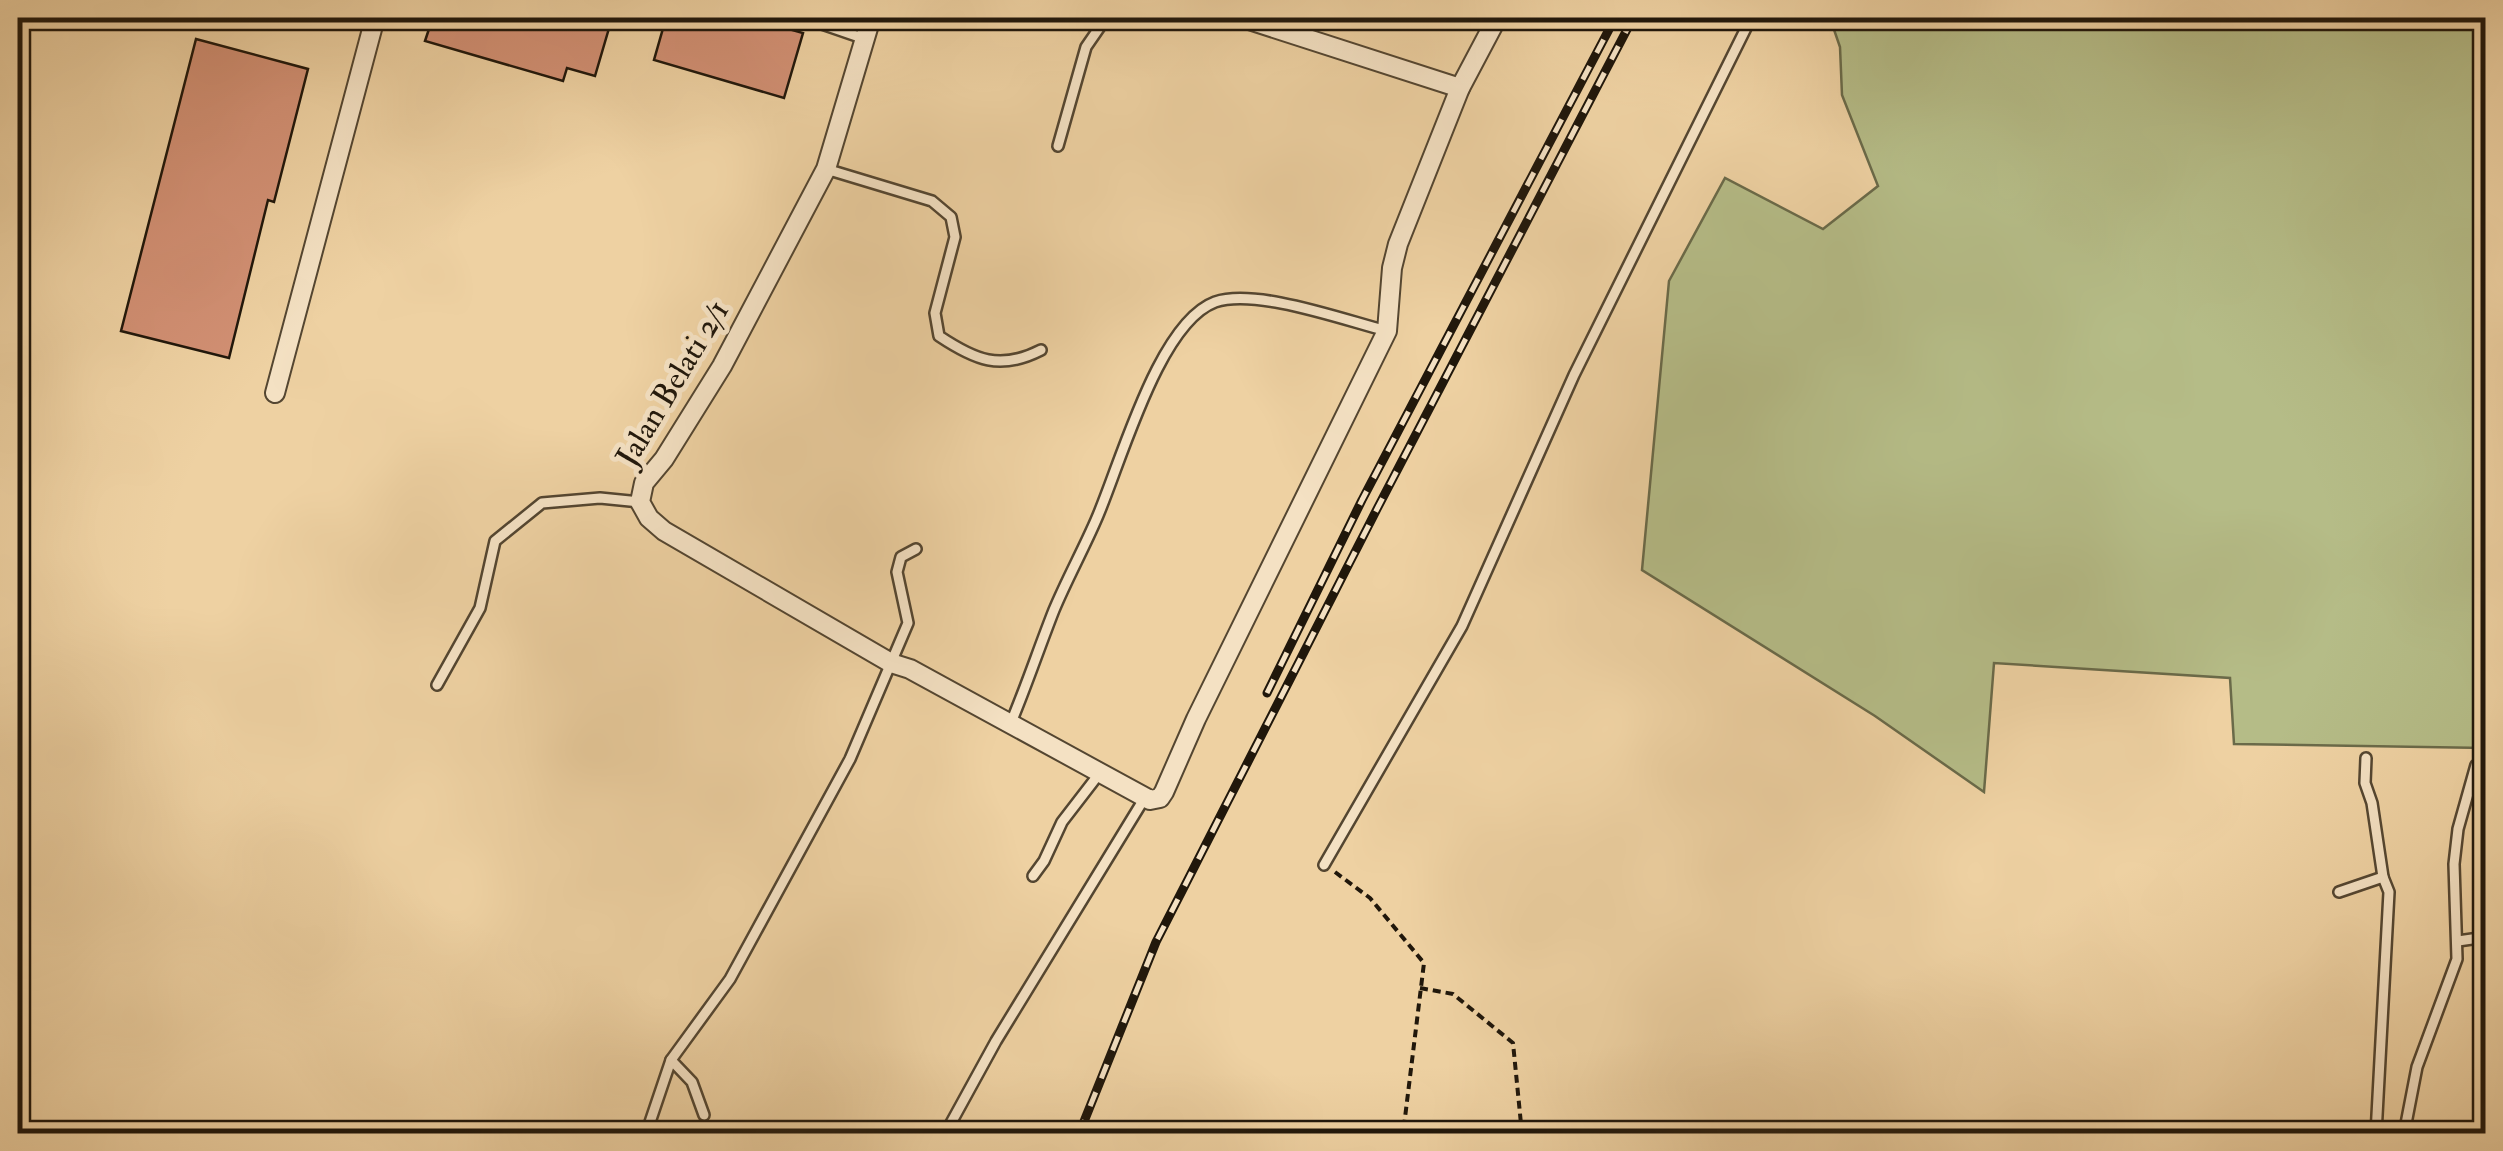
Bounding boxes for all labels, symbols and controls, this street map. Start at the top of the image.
street label: Jalan Belati 2/1 [607,293,738,475]

